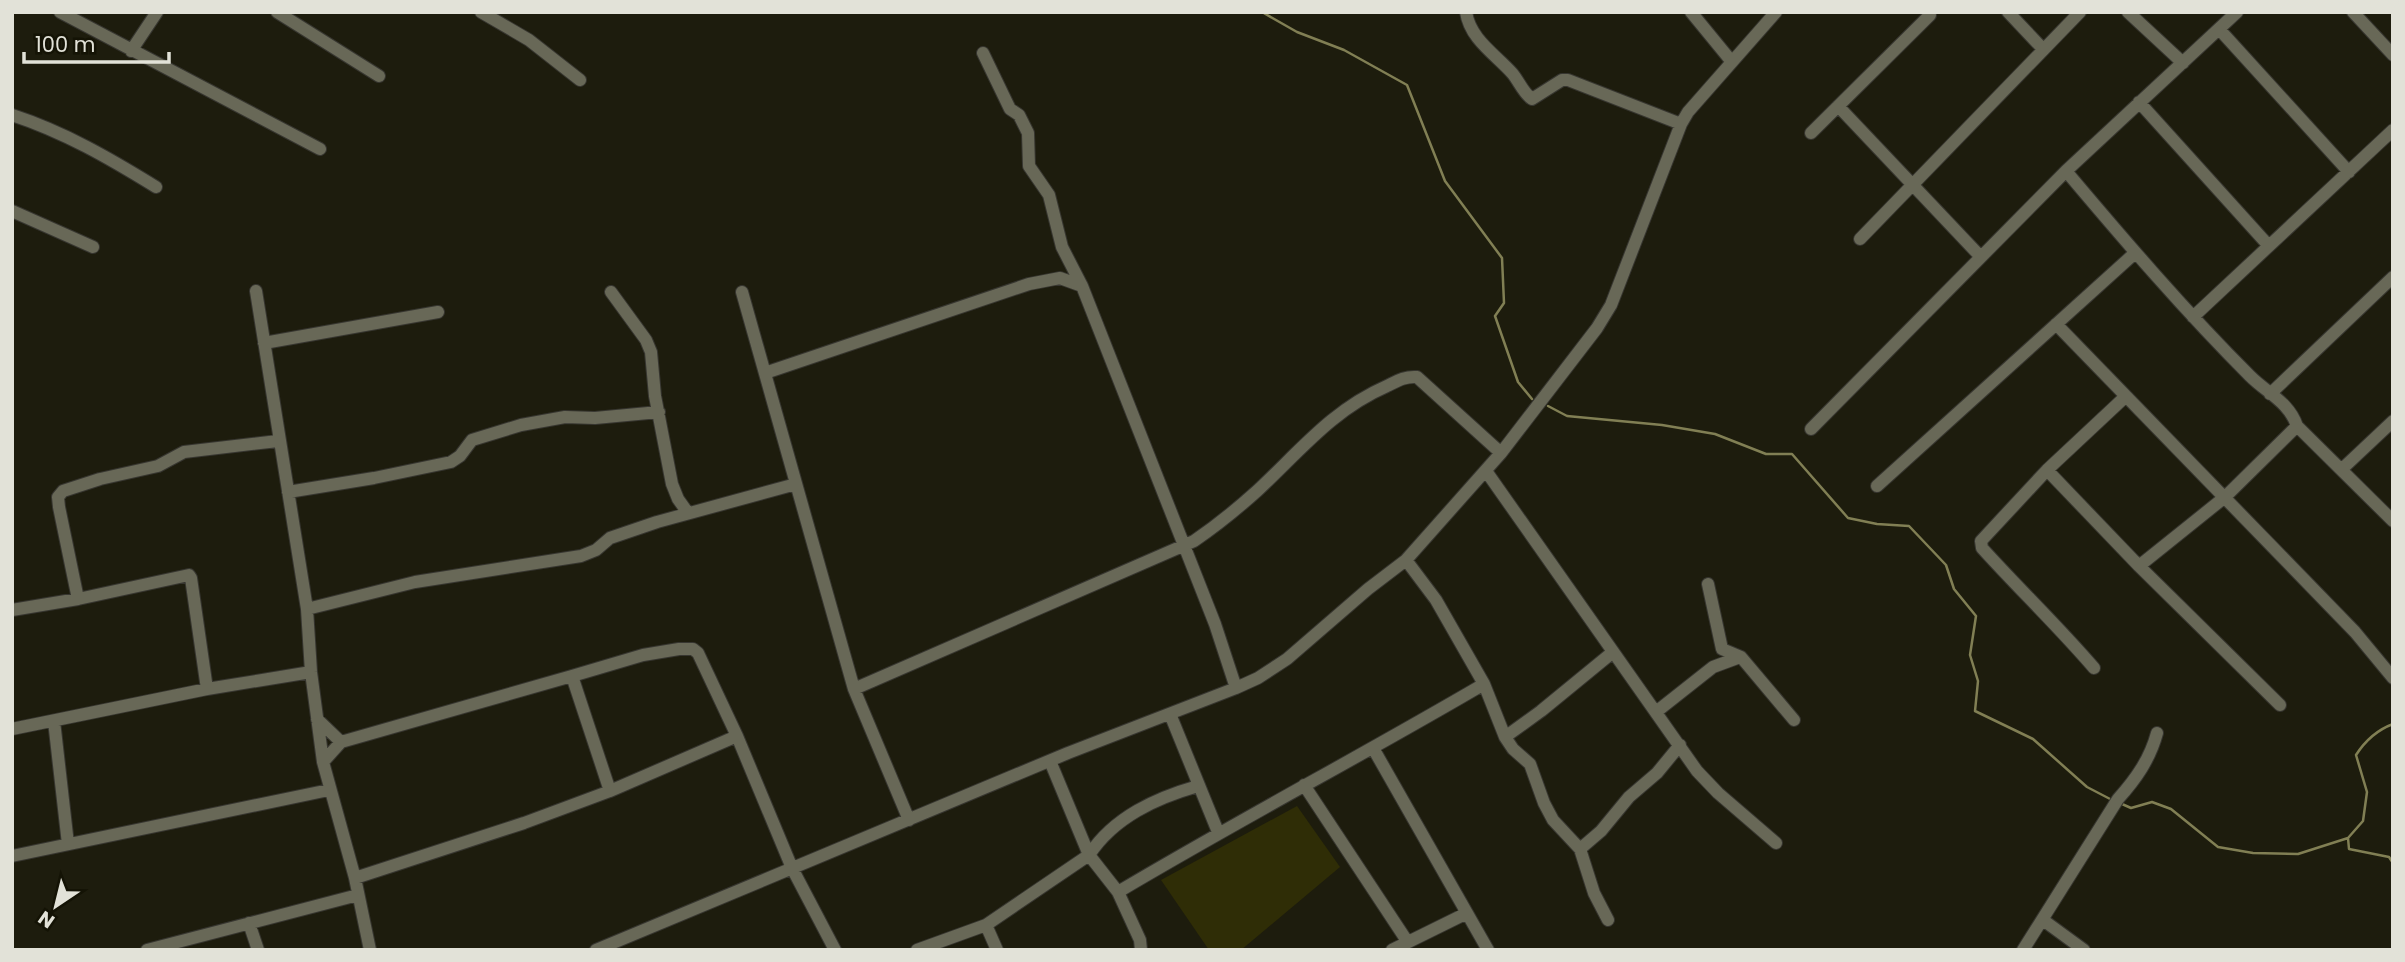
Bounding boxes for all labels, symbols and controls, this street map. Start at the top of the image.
scale bar [24,21,170,65]
text: 100 m [35,30,95,59]
north arrow [21,871,91,941]
text: N [33,904,60,935]

